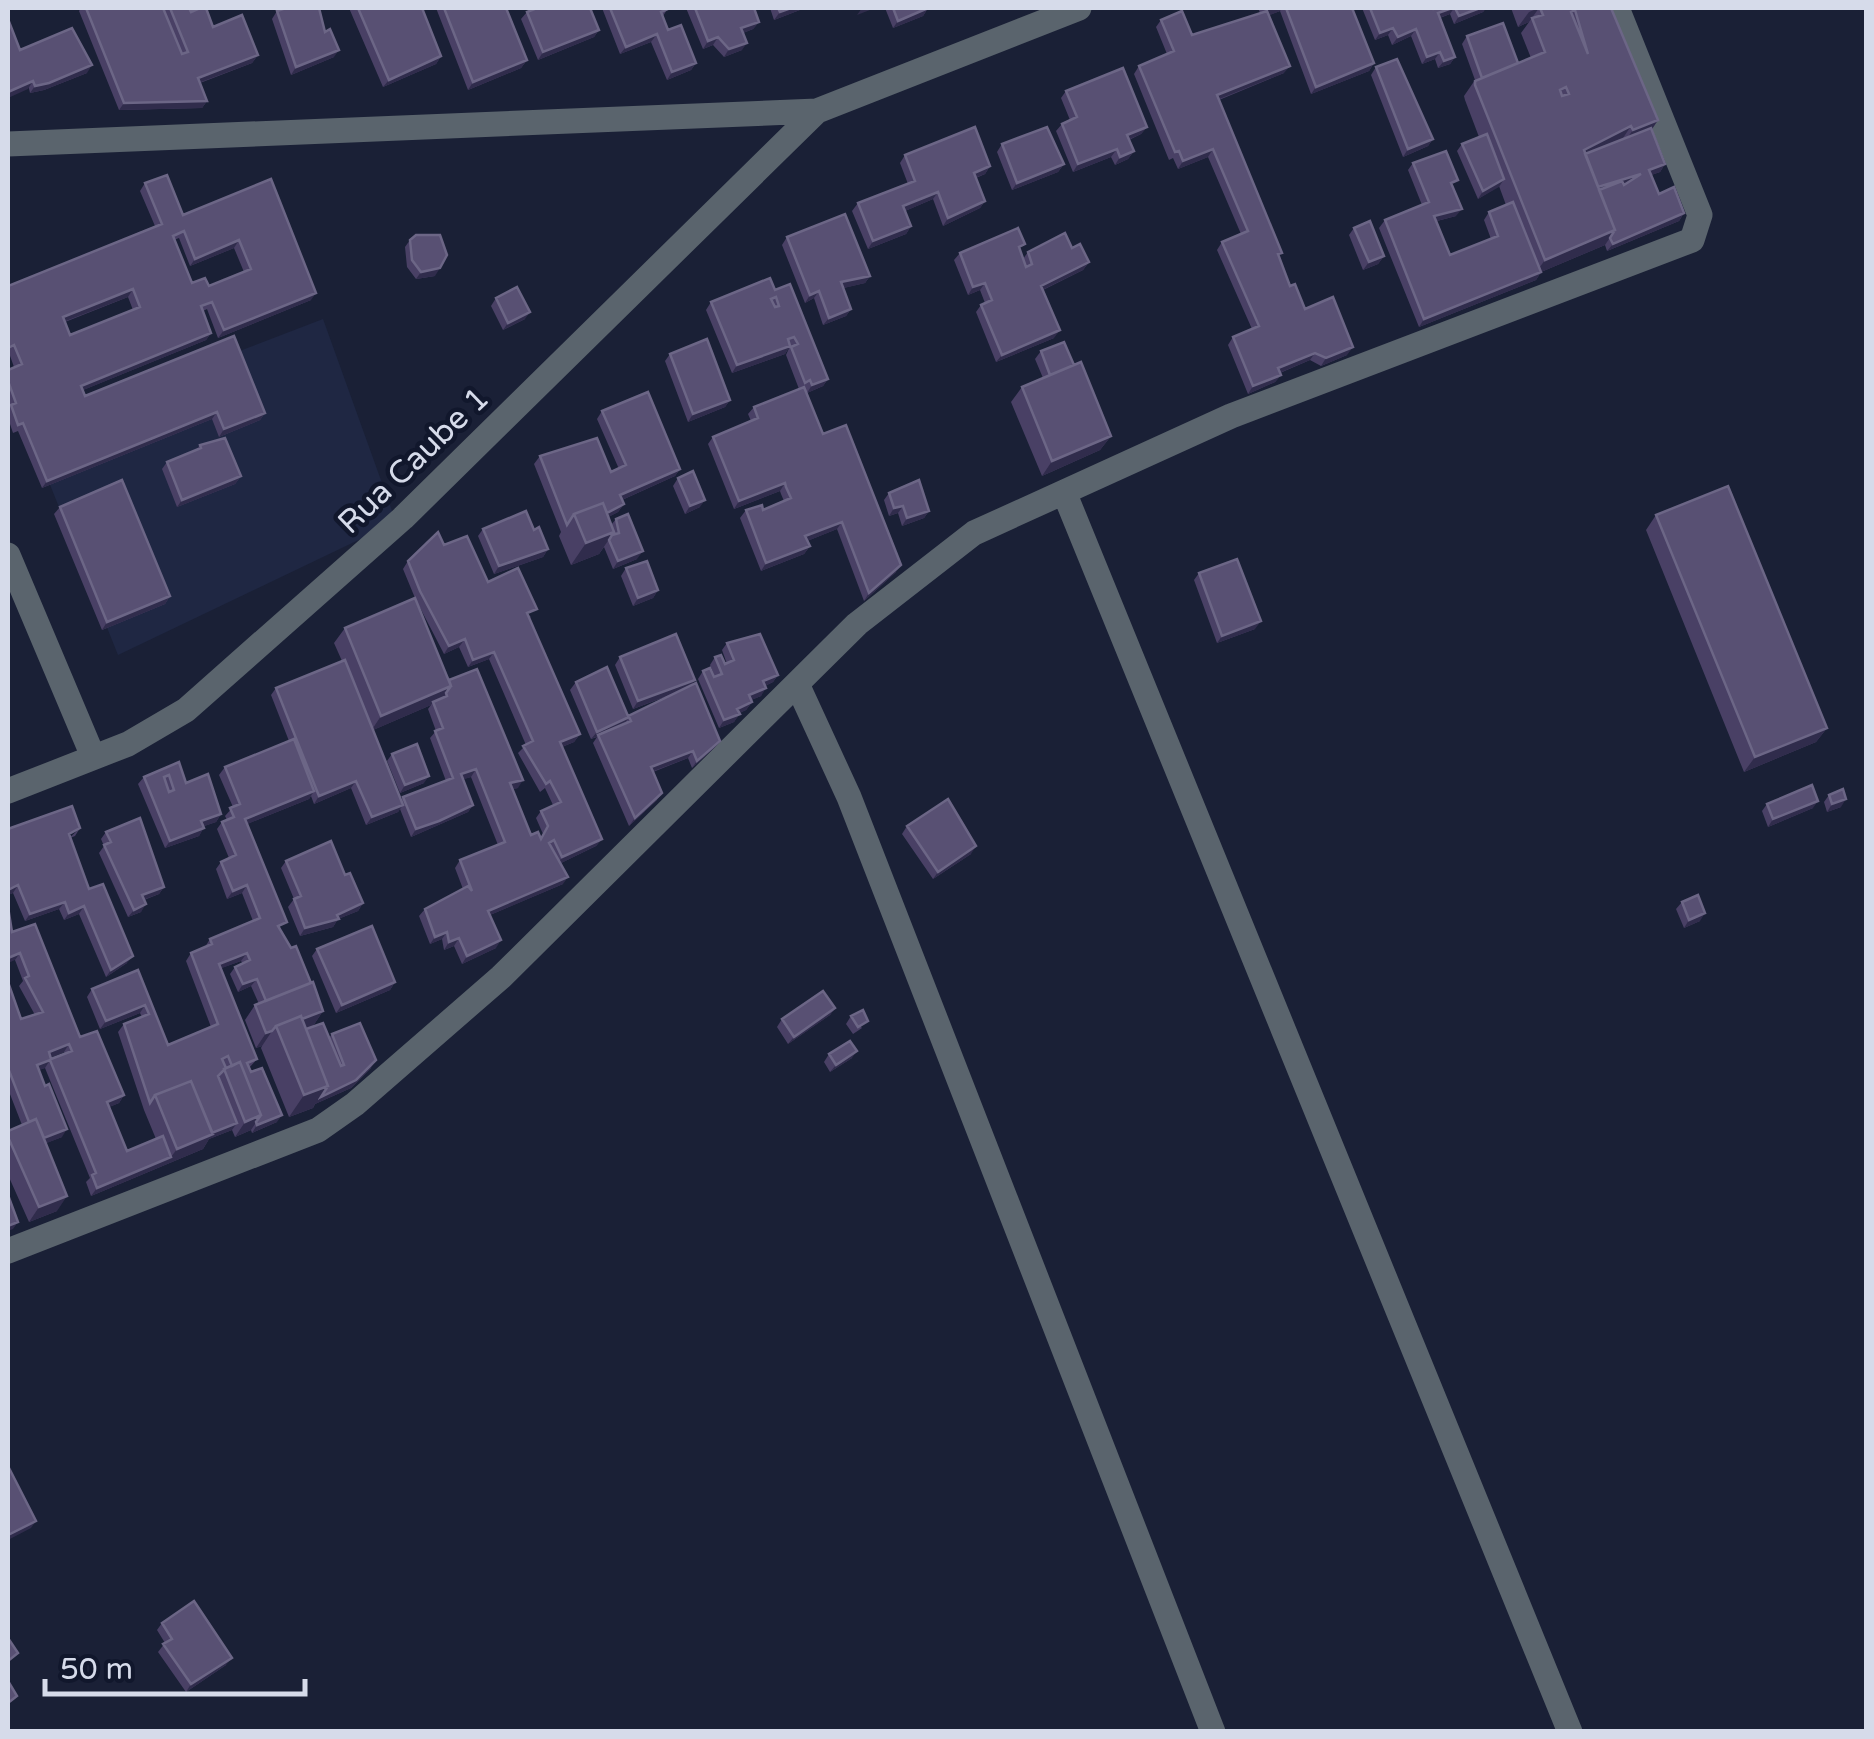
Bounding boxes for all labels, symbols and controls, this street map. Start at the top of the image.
street label: Rua Caube 1 [330,379,497,542]
scale bar [45,1634,305,1696]
text: 50 m [60,1651,133,1688]

